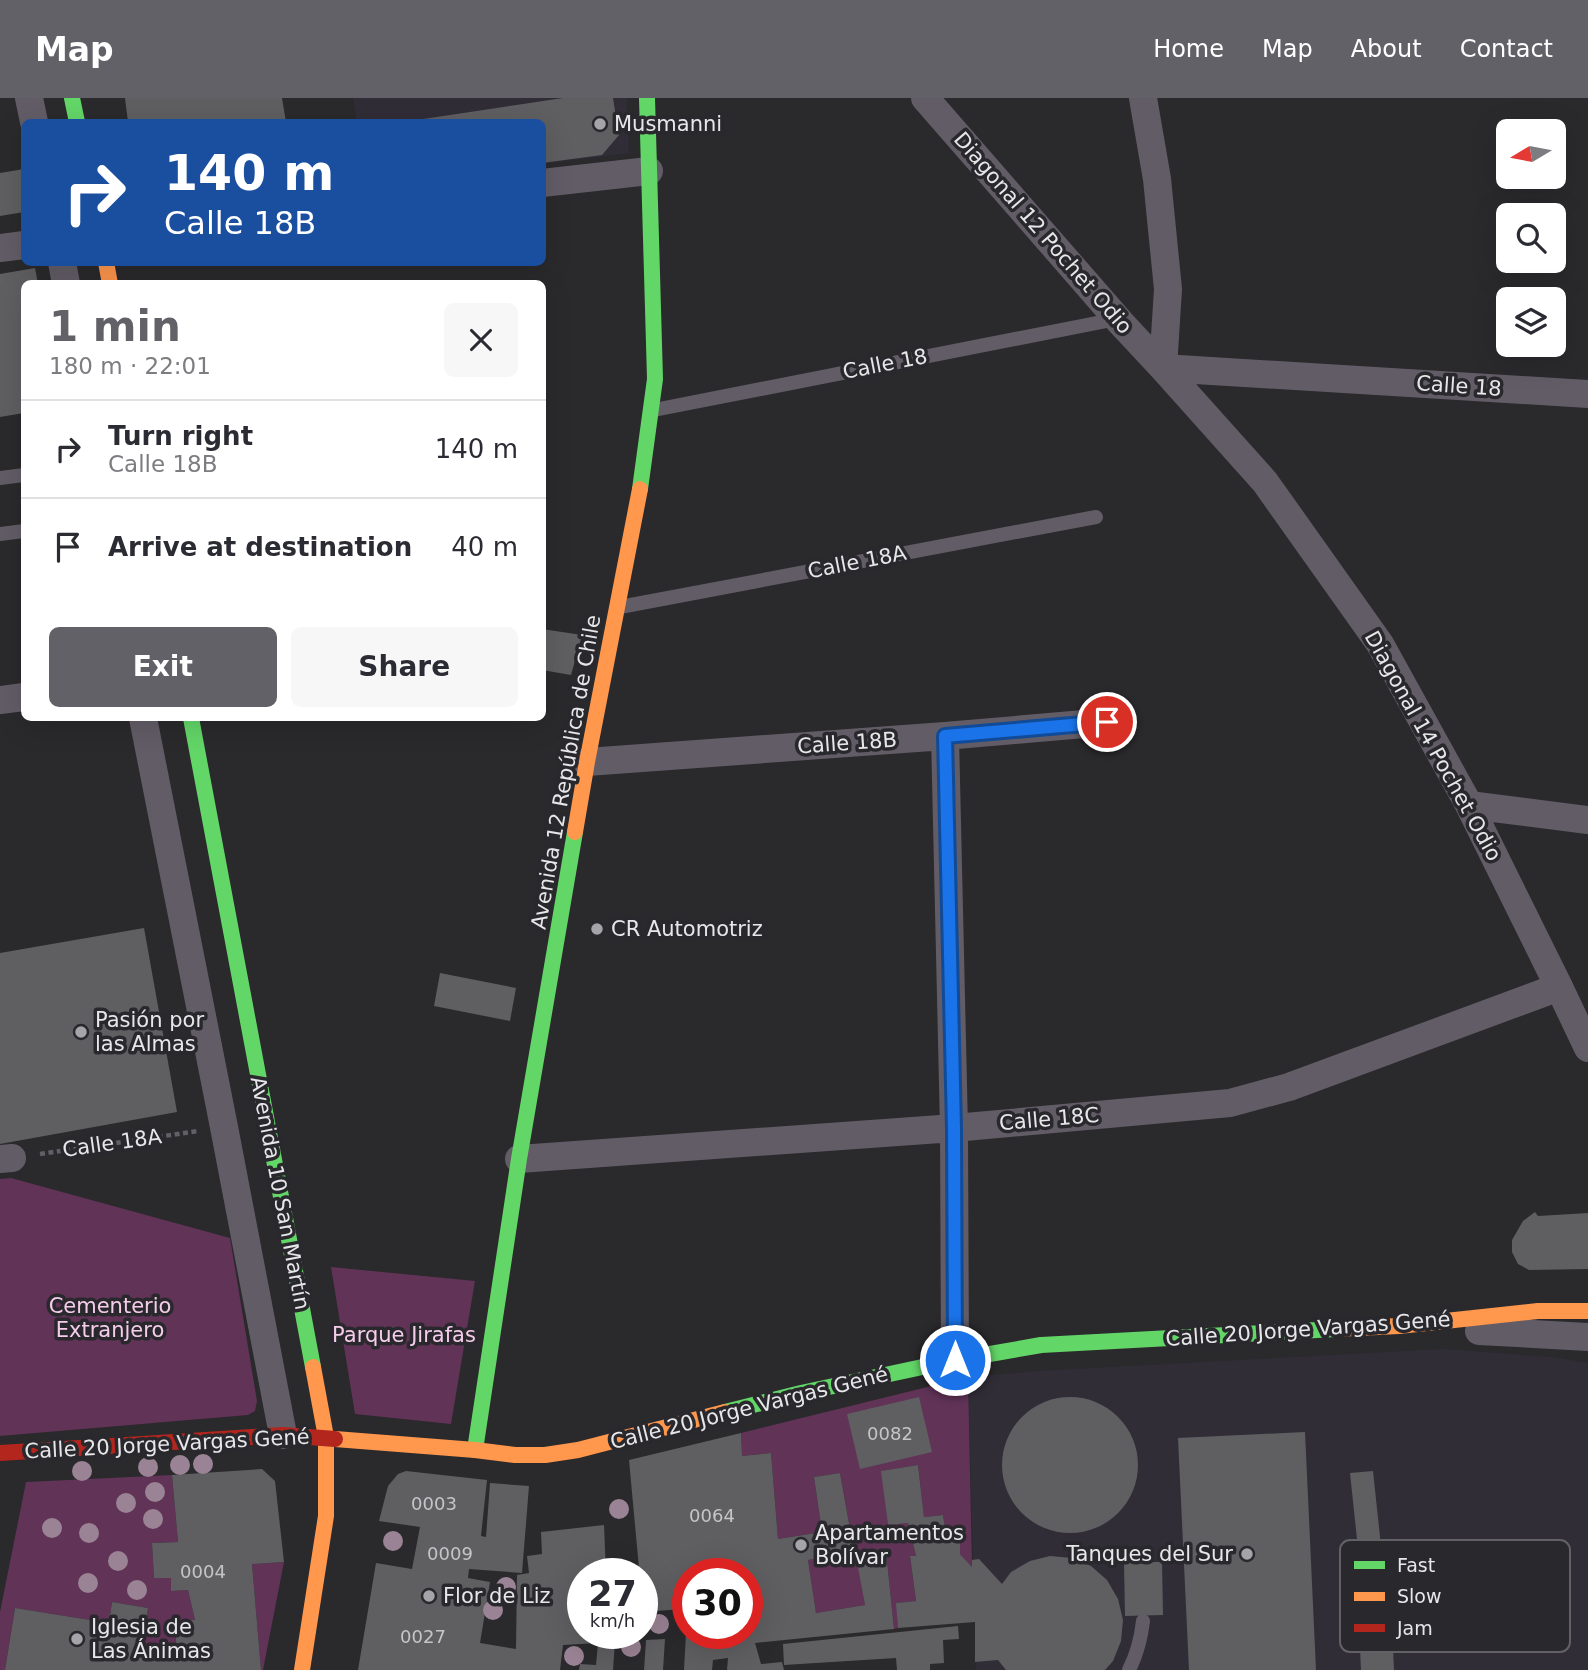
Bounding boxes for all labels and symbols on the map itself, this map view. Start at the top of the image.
place label: Musmanni [614,112,722,136]
marker: Musmanni [592,116,608,132]
north arrow [1496,119,1566,189]
street label: Diagonal 12 Pochet Odio [949,127,1137,339]
street label: Calle 18 [841,344,929,384]
street label: Calle 18 [1416,371,1502,401]
street label: Calle 18A [806,541,909,583]
street label: Avenida 12 República de Chile [527,613,605,931]
street label: Diagonal 14 Pochet Odio [1360,627,1506,865]
pin [1077,692,1137,752]
street label: Calle 18B [796,728,898,758]
place label: CR Automotriz [611,917,763,941]
marker: CR Automotriz [589,921,605,937]
place label: Pasión por las Almas [95,1008,204,1056]
marker: Pasión por las Almas [73,1024,89,1040]
street label: Avenida 10 San Martín [246,1074,314,1312]
street label: Calle 18C [998,1103,1100,1135]
street label: Calle 18A [61,1124,164,1162]
park label: Cementerio Extranjero [49,1294,171,1342]
street label: Calle 20 Jorge Vargas Gené [1165,1307,1451,1351]
park label: Parque Jirafas [332,1323,476,1347]
position arrow [918,1323,992,1397]
street label: Calle 20 Jorge Vargas Gené [608,1362,890,1454]
house number: 0082 [867,1423,913,1444]
street label: Calle 20 Jorge Vargas Gené [24,1425,310,1463]
house number: 0003 [411,1493,457,1514]
house number: 0064 [689,1505,735,1526]
place label: Apartamentos Bolívar [815,1521,964,1569]
marker: Apartamentos Bolívar [793,1537,809,1553]
legend [1340,1540,1570,1652]
place label: Tanques del Sur [1065,1542,1233,1566]
house number: 0009 [427,1543,473,1564]
marker: Tanques del Sur [1239,1546,1255,1562]
text: Fast [1397,1554,1435,1576]
speed limit sign: 30 [672,1558,763,1649]
house number: 0004 [180,1561,226,1582]
place label: Flor de Liz [443,1584,551,1608]
text: Slow [1397,1585,1442,1607]
marker: Flor de Liz [421,1588,437,1604]
place label: Iglesia de Las Ánimas [91,1615,211,1663]
text: Jam [1396,1617,1433,1639]
house number: 0027 [400,1626,446,1647]
marker: Iglesia de Las Ánimas [69,1631,85,1647]

